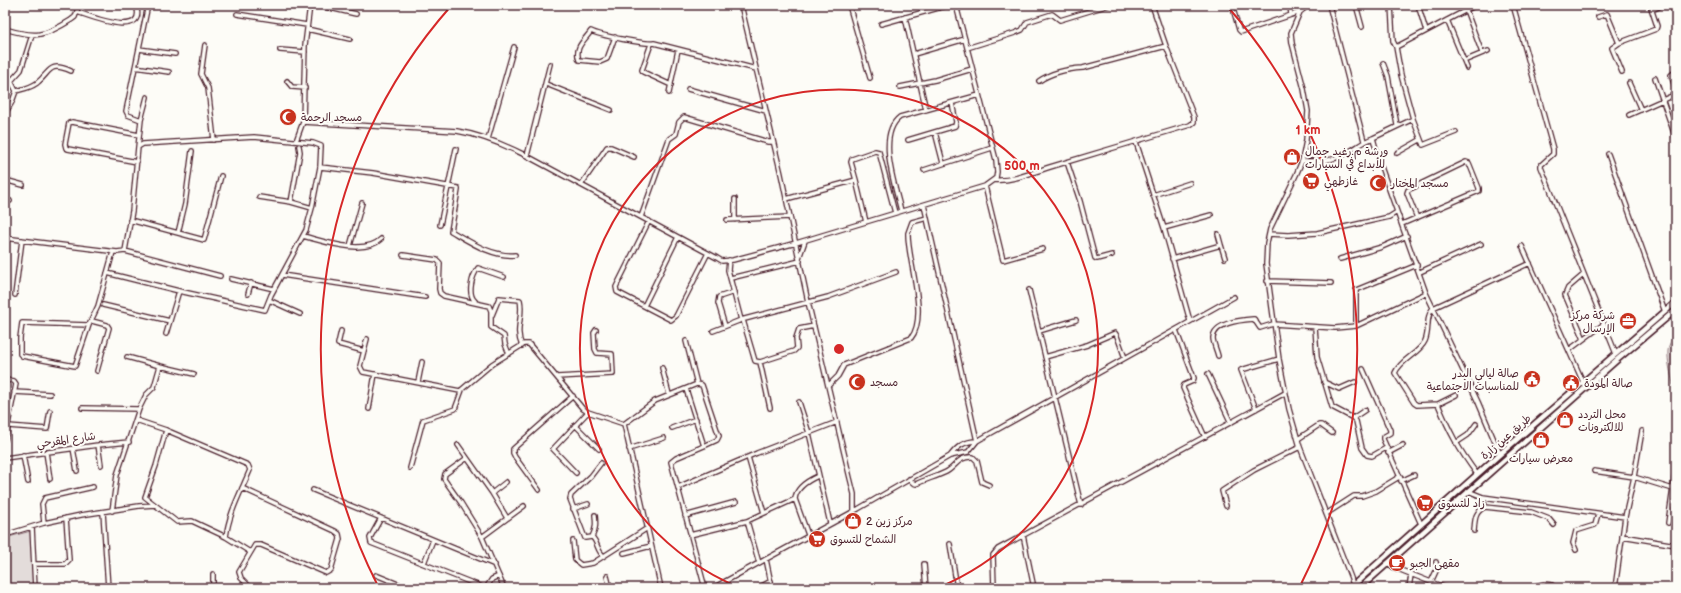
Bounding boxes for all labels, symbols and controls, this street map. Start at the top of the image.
mosque icon: مسجد الرحمة [278,107,298,127]
place label: مسجد الرحمة [301,111,362,124]
text: 1 km [1296,123,1320,138]
place label: ورشة م.رغيد جمال للأبداع في السيارات [1305,145,1388,173]
shop icon: ورشة م.رغيد جمال للأبداع في السيارات [1282,147,1302,167]
text: 500 m [1004,159,1040,174]
supermarket icon: غازطهي [1301,171,1321,191]
mosque icon: مسجد المختار [1368,173,1388,193]
place label: غازطهي [1324,175,1358,192]
place label: مسجد المختار [1390,177,1449,190]
place label: شركة مركز الإرسال [1570,309,1615,336]
office icon: شركة مركز الإرسال [1618,311,1638,331]
centre of rings [832,342,846,356]
place label: صالة ليالي البدر للمناسبات الاجتماعية [1427,367,1519,394]
public building icon: صالة ليالي البدر للمناسبات الاجتماعية [1522,369,1542,389]
mosque icon: مسجد [847,372,867,392]
public building icon: صالة المودة [1561,373,1581,393]
place label: مسجد [870,376,898,389]
place label: صالة المودة [1584,377,1633,391]
place label: محل التردد للالكترونات [1578,408,1626,434]
shop icon: محل التردد للالكترونات [1555,410,1575,430]
street label: طريق عين زارة [1478,412,1534,462]
street label: شارع المقرحي [36,429,97,455]
shop icon: معرض سيارات [1531,430,1551,450]
place label: معرض سيارات [1509,452,1573,465]
supermarket icon: زاد للتسوق [1415,493,1435,513]
place label: زاد للتسوق [1438,497,1485,511]
shop icon: مركز زين 2 [843,511,863,531]
place label: مركز زين 2 [866,515,913,528]
supermarket icon: الشماح للتسوق [807,529,827,549]
place label: الشماح للتسوق [830,533,896,547]
cafe icon: مقهى الجبو [1387,553,1407,573]
place label: مقهى الجبو [1409,557,1460,571]

